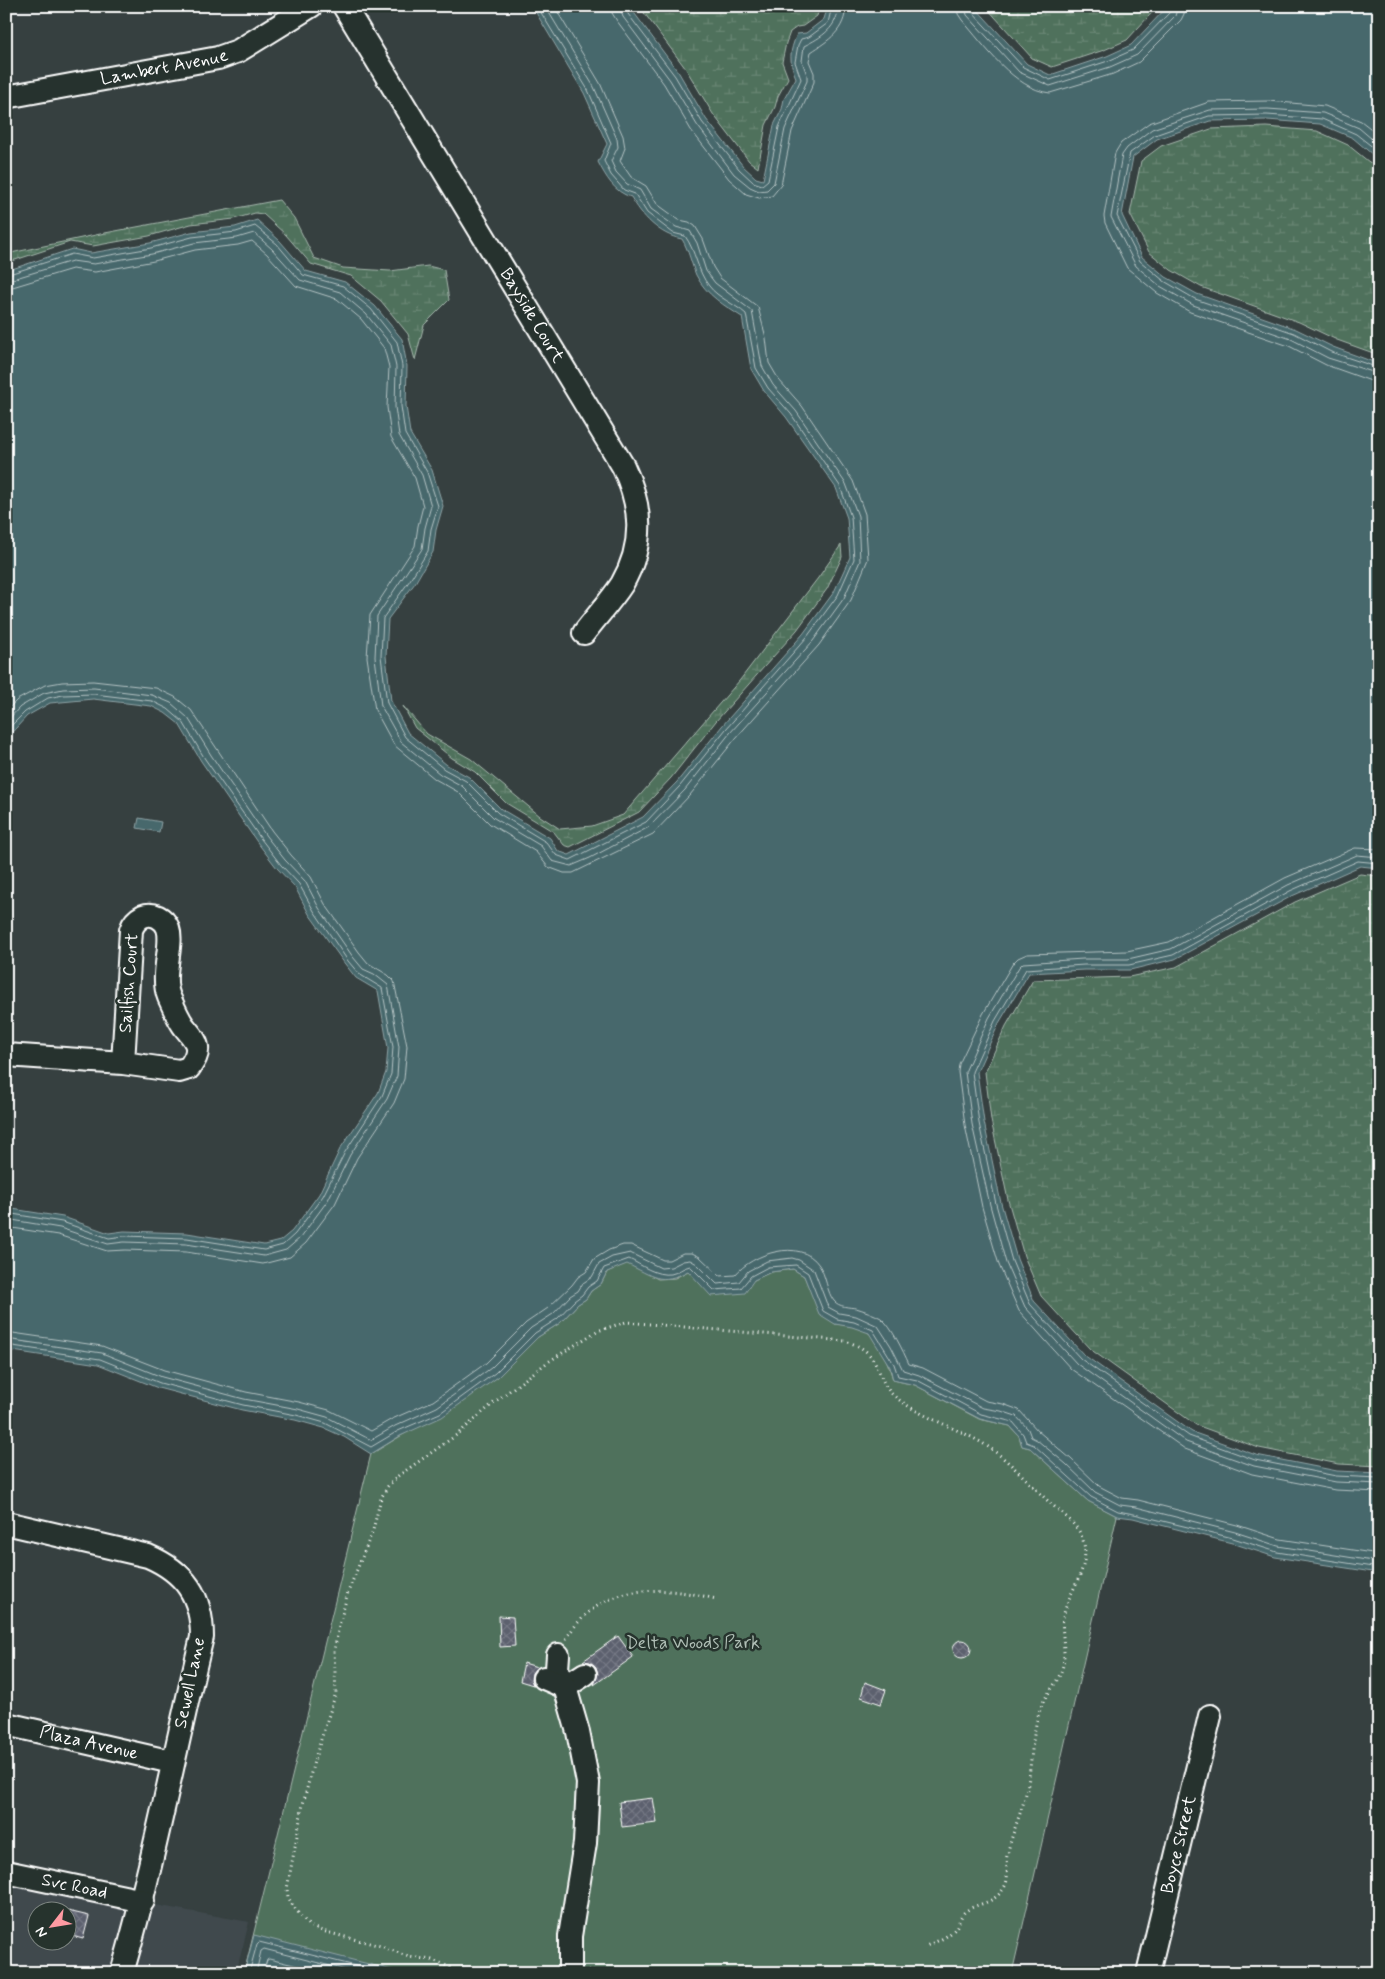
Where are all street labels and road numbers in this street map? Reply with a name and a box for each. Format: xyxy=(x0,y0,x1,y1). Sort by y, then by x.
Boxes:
street label: Lambert Avenue xyxy=(99,43,232,91)
street label: Bayside Court xyxy=(494,264,570,368)
street label: Sailfish Court xyxy=(114,932,144,1034)
street label: Sewell Lane xyxy=(169,1635,211,1731)
street label: Plaza Avenue xyxy=(37,1720,141,1766)
street label: Boyce Street xyxy=(1156,1793,1202,1896)
street label: Svc Road xyxy=(39,1868,110,1905)

